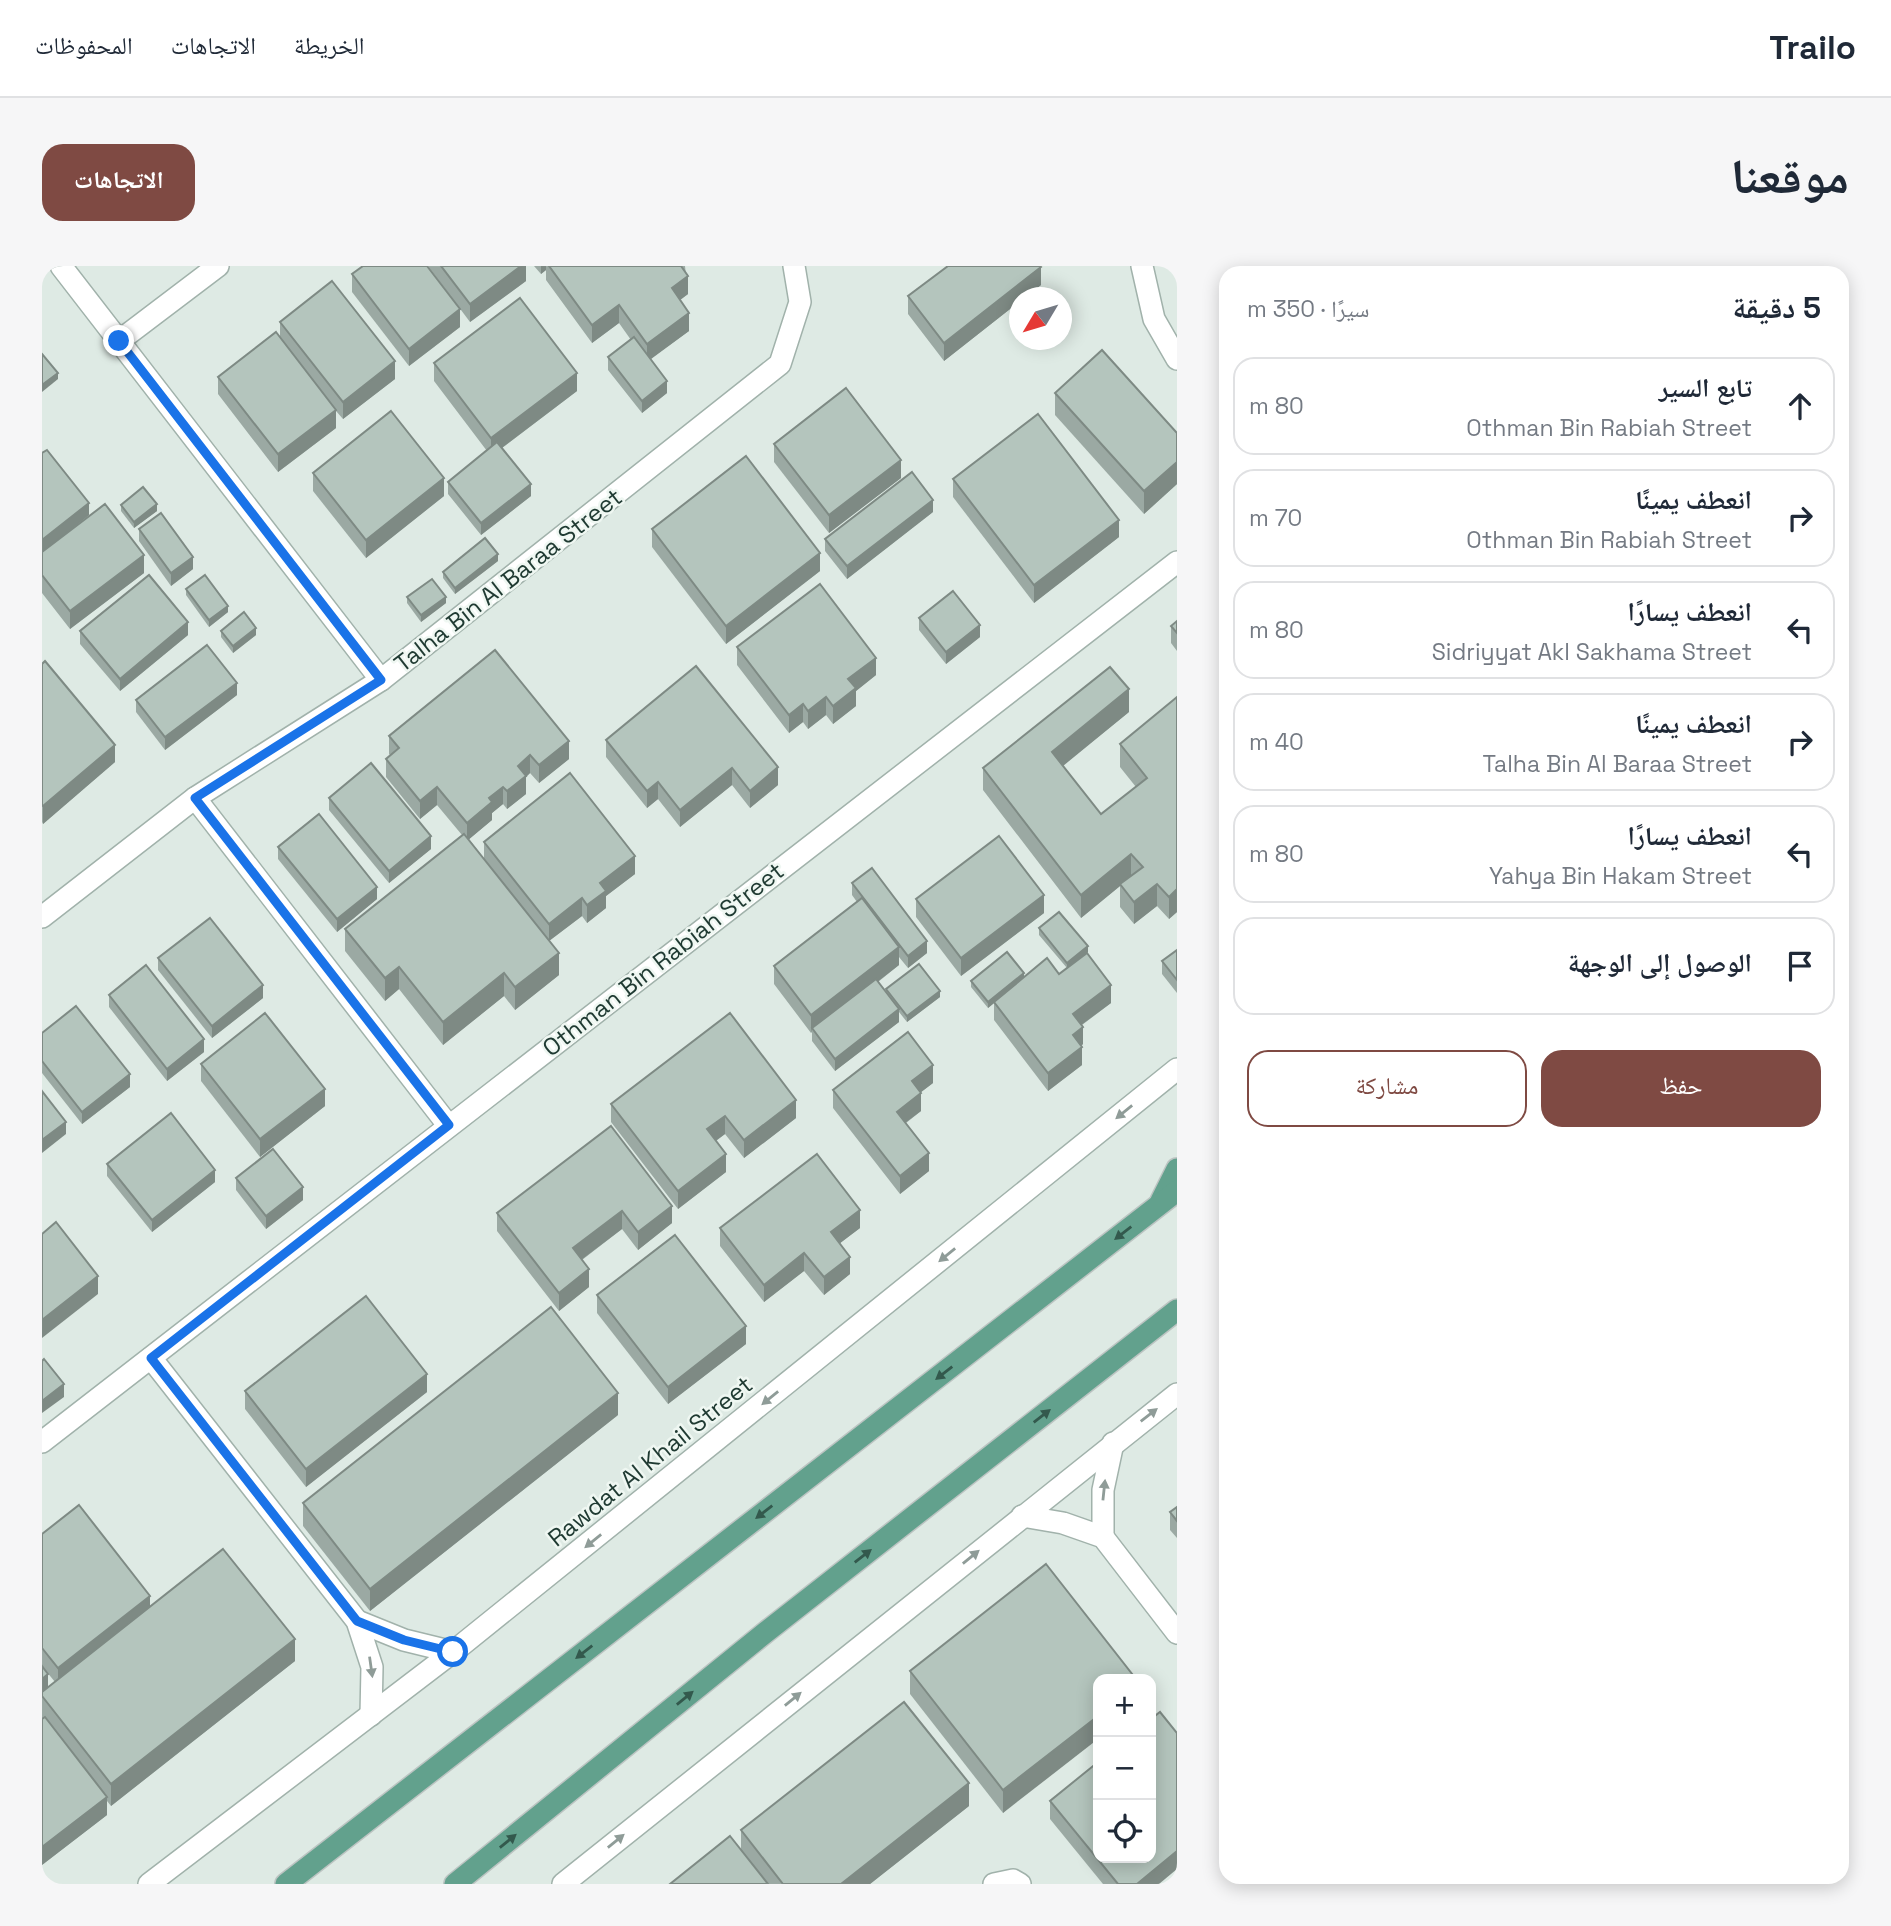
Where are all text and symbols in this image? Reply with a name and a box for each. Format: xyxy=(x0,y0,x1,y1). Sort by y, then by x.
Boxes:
text: Trailo xyxy=(1769,27,1856,69)
text: المحفوظات xyxy=(35,30,133,61)
text: الاتجاهات xyxy=(171,30,256,61)
text: الخريطة xyxy=(294,30,365,61)
button: الاتجاهات xyxy=(42,144,195,221)
text: موقعنا xyxy=(1731,145,1849,207)
north arrow xyxy=(1009,287,1072,350)
text: 5 دقيقة xyxy=(1732,288,1821,327)
text: سيرًا · 350 m xyxy=(1247,294,1369,324)
route end xyxy=(103,325,134,356)
text: تابع السير xyxy=(1659,371,1752,405)
icon: ahead xyxy=(1781,387,1819,425)
text: 80 m xyxy=(1249,391,1304,421)
text: Othman Bin Rabiah Street xyxy=(1466,413,1752,443)
street label: Talha Bin Al Baraa Street xyxy=(388,481,628,679)
text: انعطف يمينًا xyxy=(1635,483,1752,517)
icon: right xyxy=(1781,499,1819,537)
text: 70 m xyxy=(1249,503,1302,533)
text: Othman Bin Rabiah Street xyxy=(1466,525,1752,555)
text: انعطف يسارًا xyxy=(1628,595,1752,629)
icon: left xyxy=(1781,611,1819,649)
text: 80 m xyxy=(1249,615,1304,645)
text: Sidriyyat Akl Sakhama Street xyxy=(1432,637,1752,667)
text: انعطف يمينًا xyxy=(1635,707,1752,741)
icon: right xyxy=(1781,723,1819,761)
text: 40 m xyxy=(1249,727,1304,757)
text: Talha Bin Al Baraa Street xyxy=(1482,749,1752,779)
text: انعطف يسارًا xyxy=(1628,819,1752,853)
icon: left xyxy=(1781,835,1819,873)
text: 80 m xyxy=(1249,839,1304,869)
street label: Othman Bin Rabiah Street xyxy=(536,855,790,1063)
text: Yahya Bin Hakam Street xyxy=(1489,861,1752,891)
text: الوصول إلى الوجهة xyxy=(1568,946,1752,980)
icon: arrive xyxy=(1781,947,1819,985)
button: مشاركة xyxy=(1247,1050,1527,1127)
button: حفظ xyxy=(1541,1050,1821,1127)
one-way arrow xyxy=(1115,1104,1133,1119)
one-way arrow xyxy=(1115,1225,1133,1240)
one-way arrow xyxy=(938,1247,955,1262)
one-way arrow xyxy=(935,1365,953,1380)
street label: Rawdat Al Khail Street xyxy=(541,1369,759,1553)
one-way arrow xyxy=(762,1391,780,1406)
one-way arrow xyxy=(1033,1409,1051,1423)
one-way arrow xyxy=(1140,1409,1158,1423)
one-way arrow xyxy=(1098,1479,1109,1501)
one-way arrow xyxy=(755,1505,773,1519)
one-way arrow xyxy=(584,1533,602,1548)
one-way arrow xyxy=(853,1549,871,1564)
one-way arrow xyxy=(961,1549,979,1564)
route start xyxy=(437,1636,468,1667)
one-way arrow xyxy=(576,1644,594,1659)
one-way arrow xyxy=(365,1656,376,1678)
map controls xyxy=(1093,1674,1156,1863)
button: + xyxy=(1093,1674,1156,1737)
one-way arrow xyxy=(675,1690,693,1705)
one-way arrow xyxy=(785,1692,802,1707)
button: − xyxy=(1093,1737,1156,1800)
button: locate xyxy=(1093,1800,1156,1863)
one-way arrow xyxy=(500,1834,517,1849)
one-way arrow xyxy=(606,1834,624,1849)

